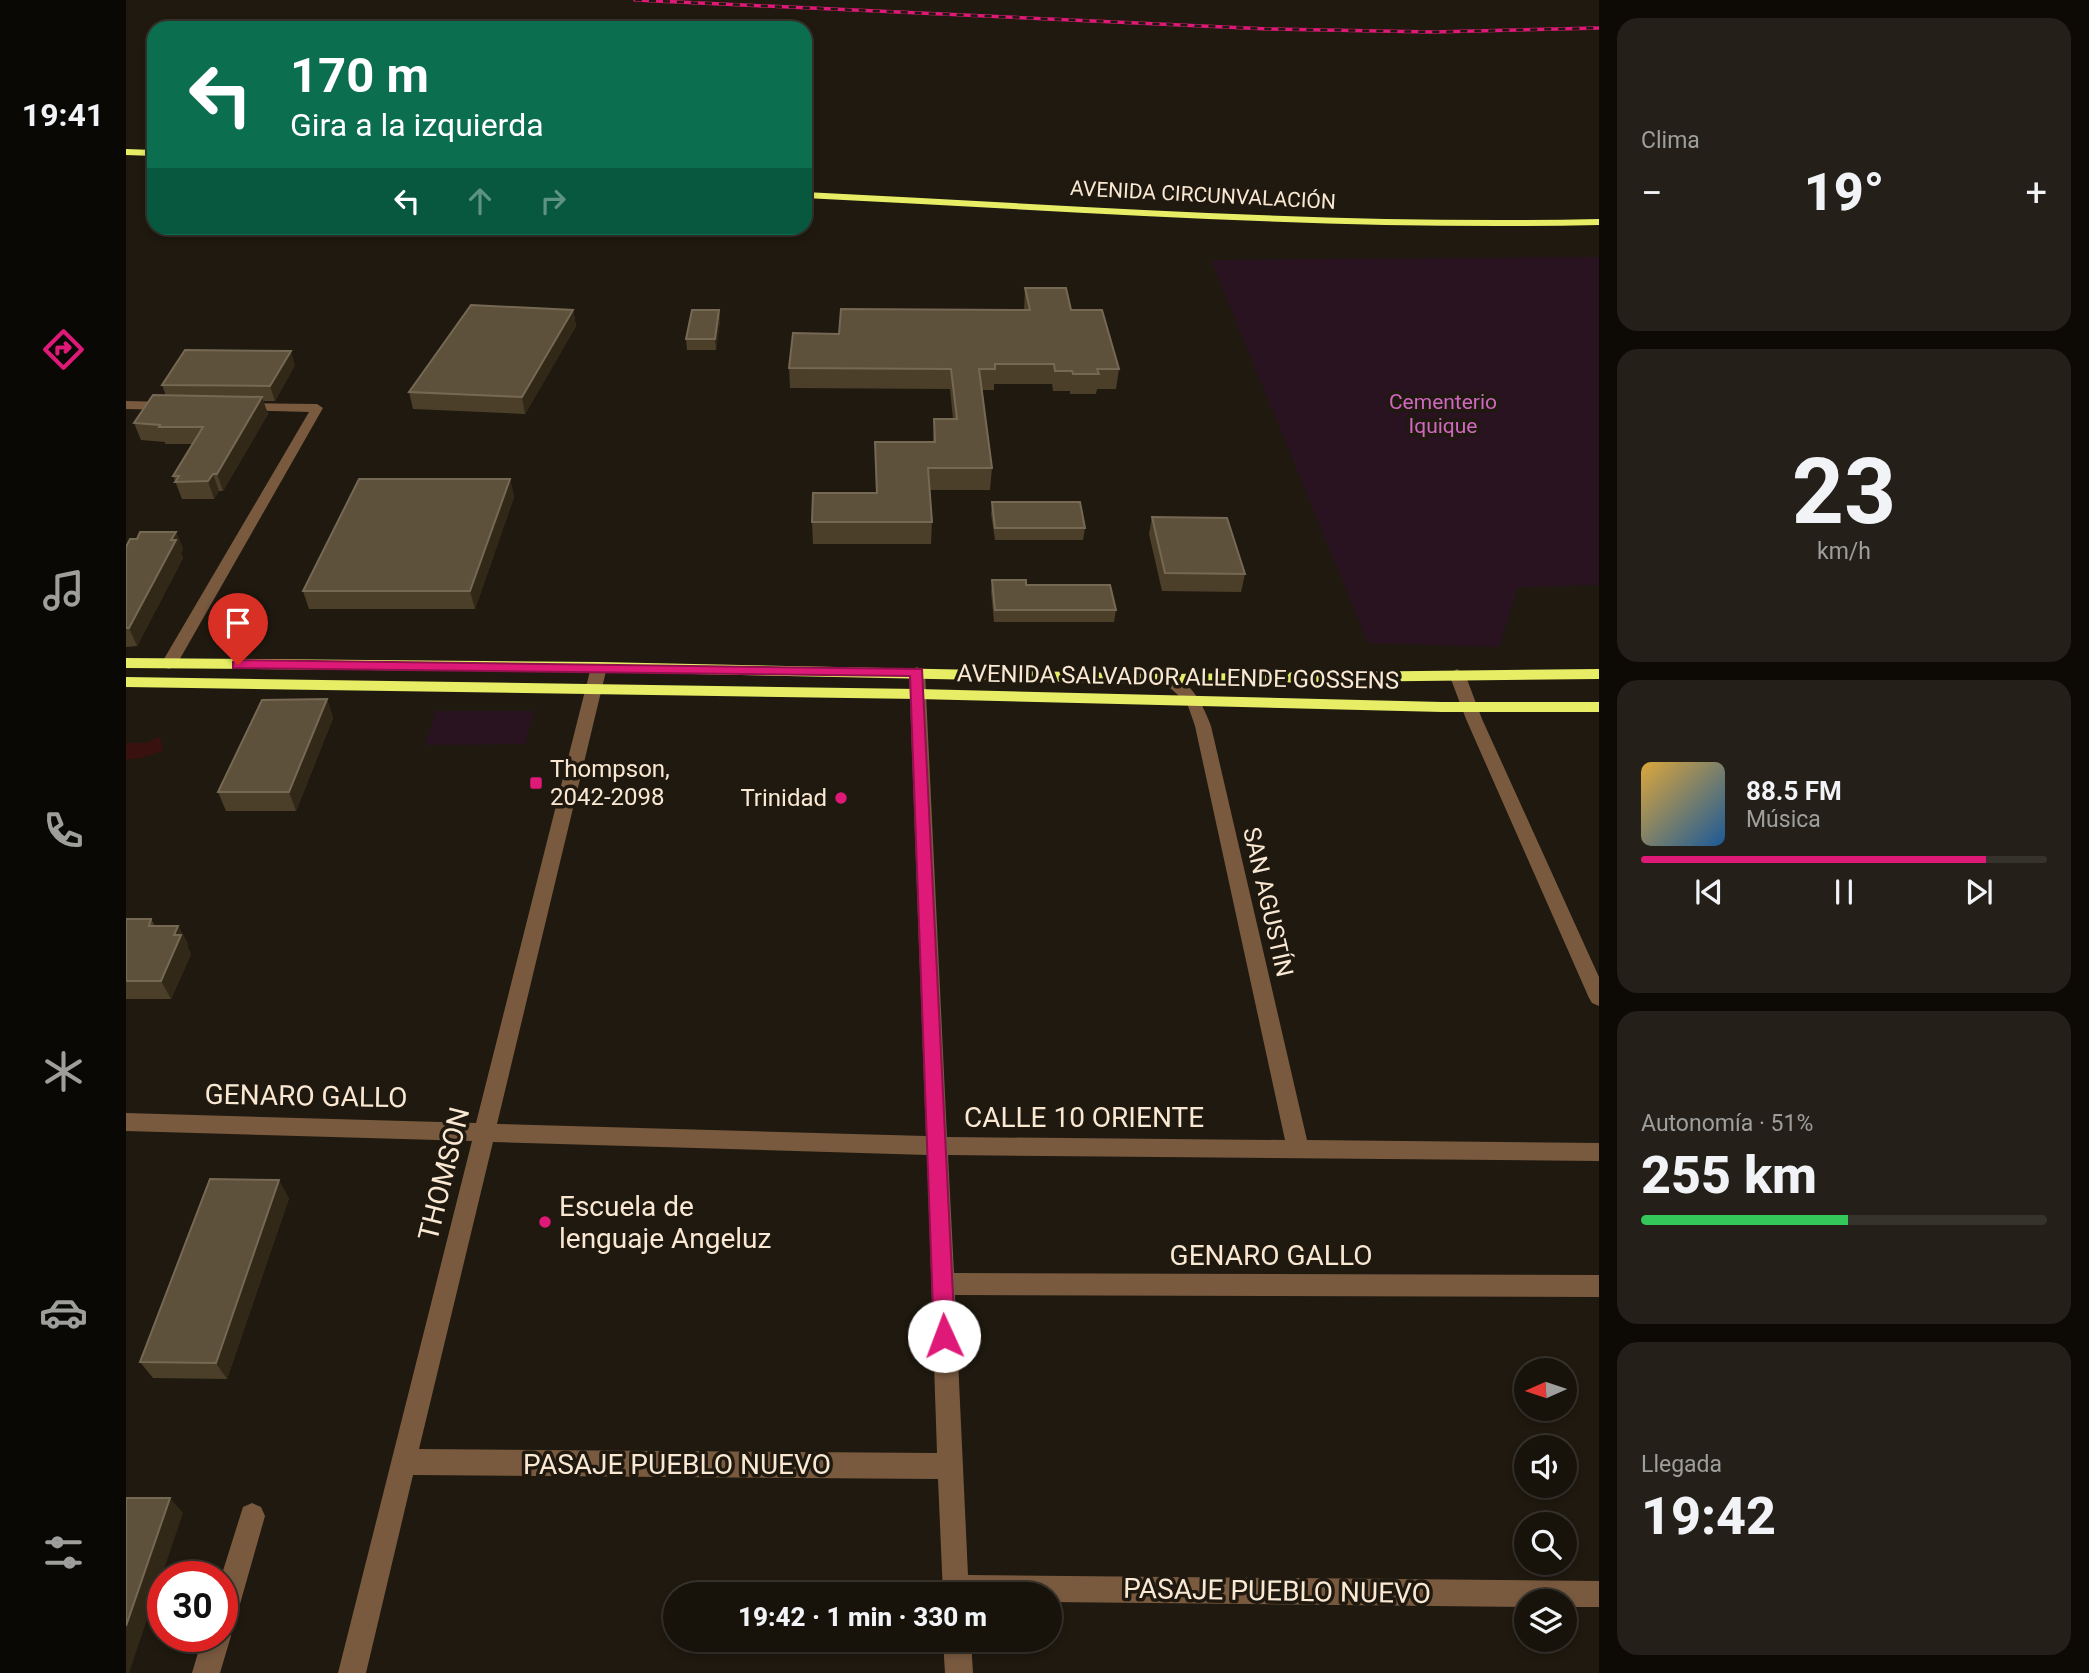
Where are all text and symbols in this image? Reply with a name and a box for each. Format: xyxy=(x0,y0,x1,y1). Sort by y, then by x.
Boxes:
text: 170 m xyxy=(290,47,429,104)
icon: left xyxy=(175,49,266,140)
text: 19:41 xyxy=(22,96,104,134)
text: Gira a la izquierda xyxy=(290,106,544,144)
text: Clima xyxy=(1641,127,1700,154)
text: 19° xyxy=(1804,162,1884,223)
text: − xyxy=(1641,171,1663,215)
text: + xyxy=(2025,171,2047,215)
street label: AVENIDA CIRCUNVALACIÓN xyxy=(1070,176,1336,214)
icon: left xyxy=(388,182,426,220)
icon: ahead xyxy=(461,182,499,220)
icon: right xyxy=(534,182,572,220)
icon: directions xyxy=(39,325,88,374)
park label: Cementerio Iquique xyxy=(1389,390,1497,438)
text: 23 xyxy=(1792,439,1896,545)
text: km/h xyxy=(1817,538,1871,565)
icon: music xyxy=(39,566,88,615)
pin xyxy=(208,593,268,665)
icon: arrive xyxy=(219,604,257,642)
street label: AVENIDA SALVADOR ALLENDE GOSSENS xyxy=(957,659,1399,695)
place label: Thompson, 2042-2098 xyxy=(550,755,670,811)
marker: Thompson, 2042-2098 xyxy=(528,775,544,791)
text: 88.5 FM xyxy=(1746,776,1842,806)
place label: Trinidad xyxy=(740,784,827,812)
marker: Trinidad xyxy=(833,790,849,806)
icon: phone xyxy=(39,806,88,855)
text: Música xyxy=(1746,806,1821,833)
street label: SAN AGUSTÍN xyxy=(1237,824,1299,980)
icon: previous xyxy=(1690,873,1728,911)
icon: pause xyxy=(1825,873,1863,911)
icon: next xyxy=(1960,873,1998,911)
icon: climate xyxy=(39,1047,88,1096)
street label: GENARO GALLO xyxy=(204,1078,408,1114)
street label: CALLE 10 ORIENTE xyxy=(964,1101,1204,1134)
street label: THOMSON xyxy=(412,1104,476,1244)
text: Autonomía · 51% xyxy=(1641,1110,1813,1137)
text: 255 km xyxy=(1641,1145,1817,1206)
place label: Escuela de lenguaje Angeluz xyxy=(559,1190,771,1255)
marker: Escuela de lenguaje Angeluz xyxy=(537,1214,553,1230)
street label: GENARO GALLO xyxy=(1170,1239,1372,1272)
icon: car xyxy=(39,1288,88,1337)
position arrow xyxy=(907,1299,981,1373)
north arrow xyxy=(1514,1358,1577,1421)
map controls xyxy=(1514,1358,1577,1652)
button: sound xyxy=(1514,1435,1577,1498)
street label: PASAJE PUEBLO NUEVO xyxy=(523,1448,831,1481)
text: Llegada xyxy=(1641,1451,1722,1478)
text: 19:42 xyxy=(1641,1486,1776,1547)
button: search xyxy=(1514,1512,1577,1575)
icon: filters xyxy=(39,1528,88,1577)
speed limit sign: 30 xyxy=(147,1561,238,1652)
street label: PASAJE PUEBLO NUEVO xyxy=(1123,1572,1431,1610)
button: layers xyxy=(1514,1589,1577,1652)
text: 19:42 · 1 min · 330 m xyxy=(738,1602,987,1632)

